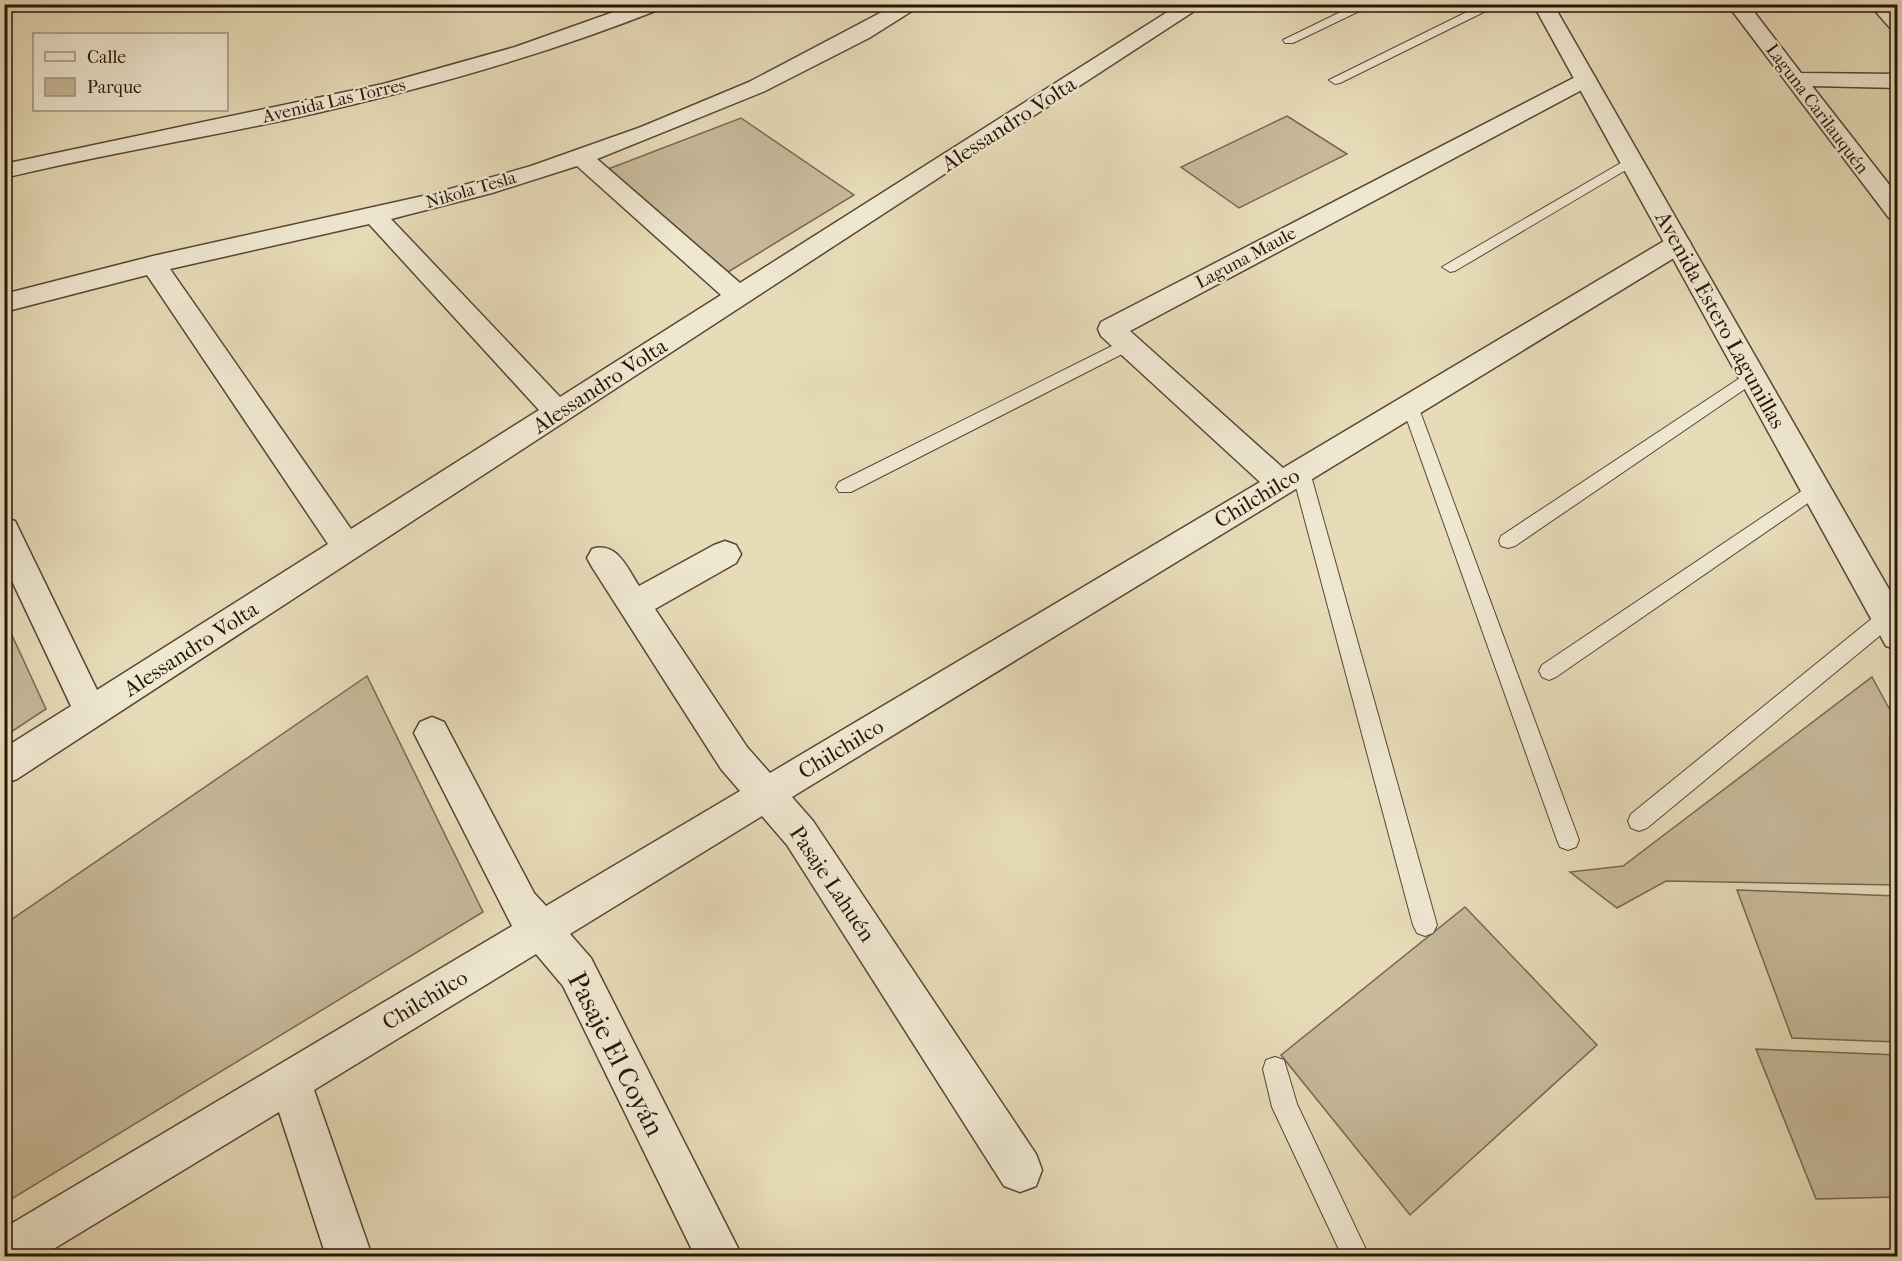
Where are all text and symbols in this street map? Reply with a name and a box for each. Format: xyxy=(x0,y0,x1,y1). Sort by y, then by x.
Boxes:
legend xyxy=(33,33,228,111)
street label: Laguna Carilauquén xyxy=(1761,40,1873,179)
text: Calle xyxy=(87,47,126,68)
street label: Alessandro Volta xyxy=(936,70,1082,178)
street label: Avenida Las Torres xyxy=(259,74,408,128)
text: Parque xyxy=(87,77,142,98)
street label: Nikola Tesla xyxy=(423,167,519,213)
street label: Avenida Estero Lagunillas xyxy=(1649,206,1791,433)
street label: Laguna Maule xyxy=(1192,223,1300,293)
street label: Alessandro Volta xyxy=(527,332,673,440)
street label: Chilchilco xyxy=(1210,462,1304,534)
street label: Alessandro Volta xyxy=(118,595,264,703)
street label: Chilchilco xyxy=(794,713,888,785)
street label: Pasaje Lahuén xyxy=(784,821,880,947)
street label: Chilchilco xyxy=(378,964,472,1036)
street label: Pasaje El Coyán xyxy=(561,967,671,1142)

